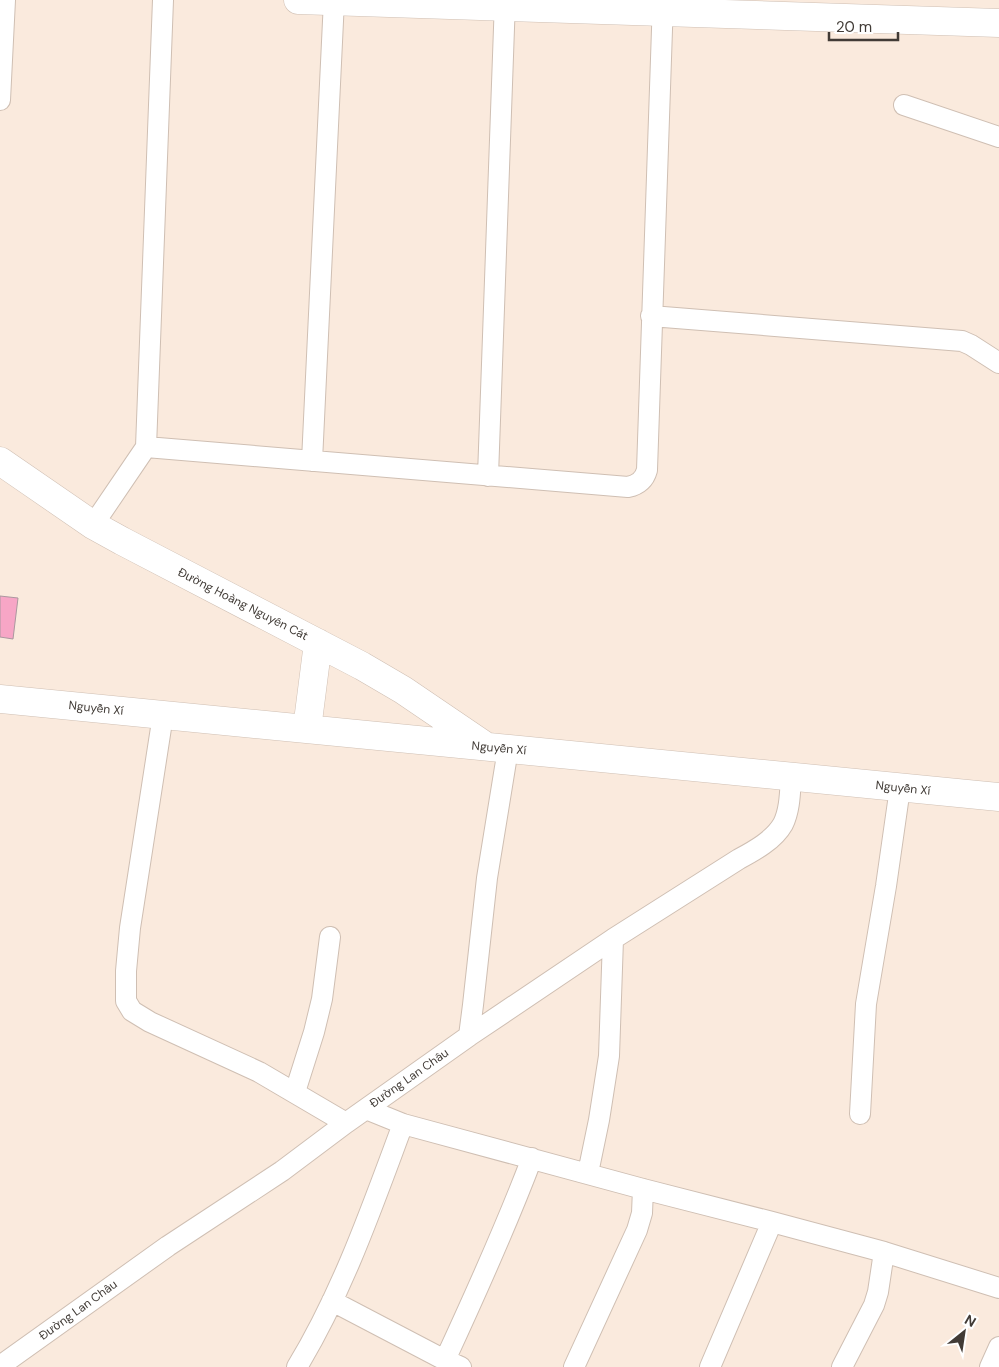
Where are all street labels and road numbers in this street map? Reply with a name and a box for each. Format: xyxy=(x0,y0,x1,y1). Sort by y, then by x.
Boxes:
street label: Đường Hoàng Nguyên Cát xyxy=(175,564,311,644)
street label: Nguyễn Xí xyxy=(68,697,124,719)
street label: Nguyễn Xí xyxy=(471,738,527,758)
street label: Nguyễn Xí xyxy=(875,777,931,799)
street label: Đường Lan Châu xyxy=(366,1045,452,1111)
street label: Đường Lan Châu xyxy=(36,1276,120,1344)

